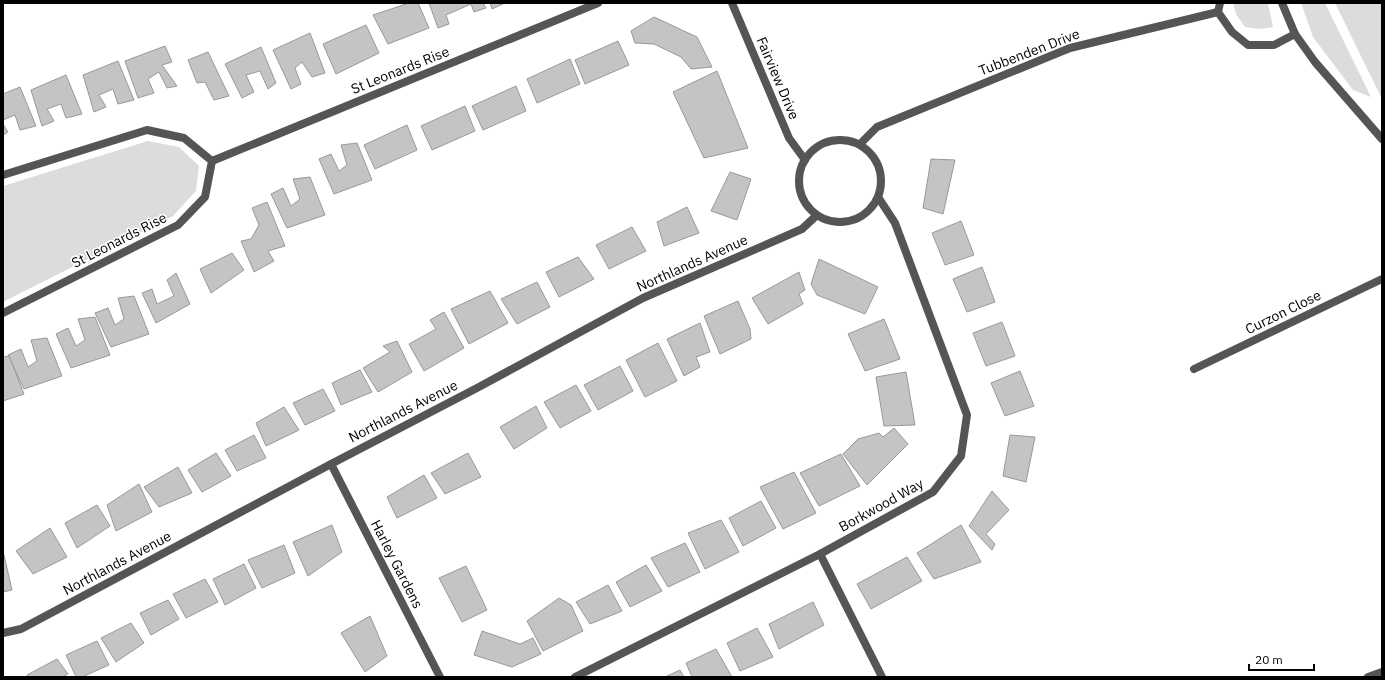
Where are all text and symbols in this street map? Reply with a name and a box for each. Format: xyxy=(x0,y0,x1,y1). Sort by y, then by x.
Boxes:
street label: Tubbenden Drive xyxy=(976,24,1082,80)
street label: Fairview Drive xyxy=(753,34,804,122)
street label: St Leonards Rise xyxy=(348,42,452,98)
street label: St Leonards Rise xyxy=(68,208,170,272)
street label: Northlands Avenue xyxy=(634,230,751,296)
street label: Curzon Close xyxy=(1242,286,1324,338)
street label: Northlands Avenue xyxy=(345,376,461,446)
street label: Borkwood Way xyxy=(836,474,926,536)
street label: Harley Gardens xyxy=(367,517,427,611)
street label: Northlands Avenue xyxy=(60,527,174,599)
scale bar xyxy=(1249,646,1314,672)
text: 20 m xyxy=(1255,652,1283,667)

